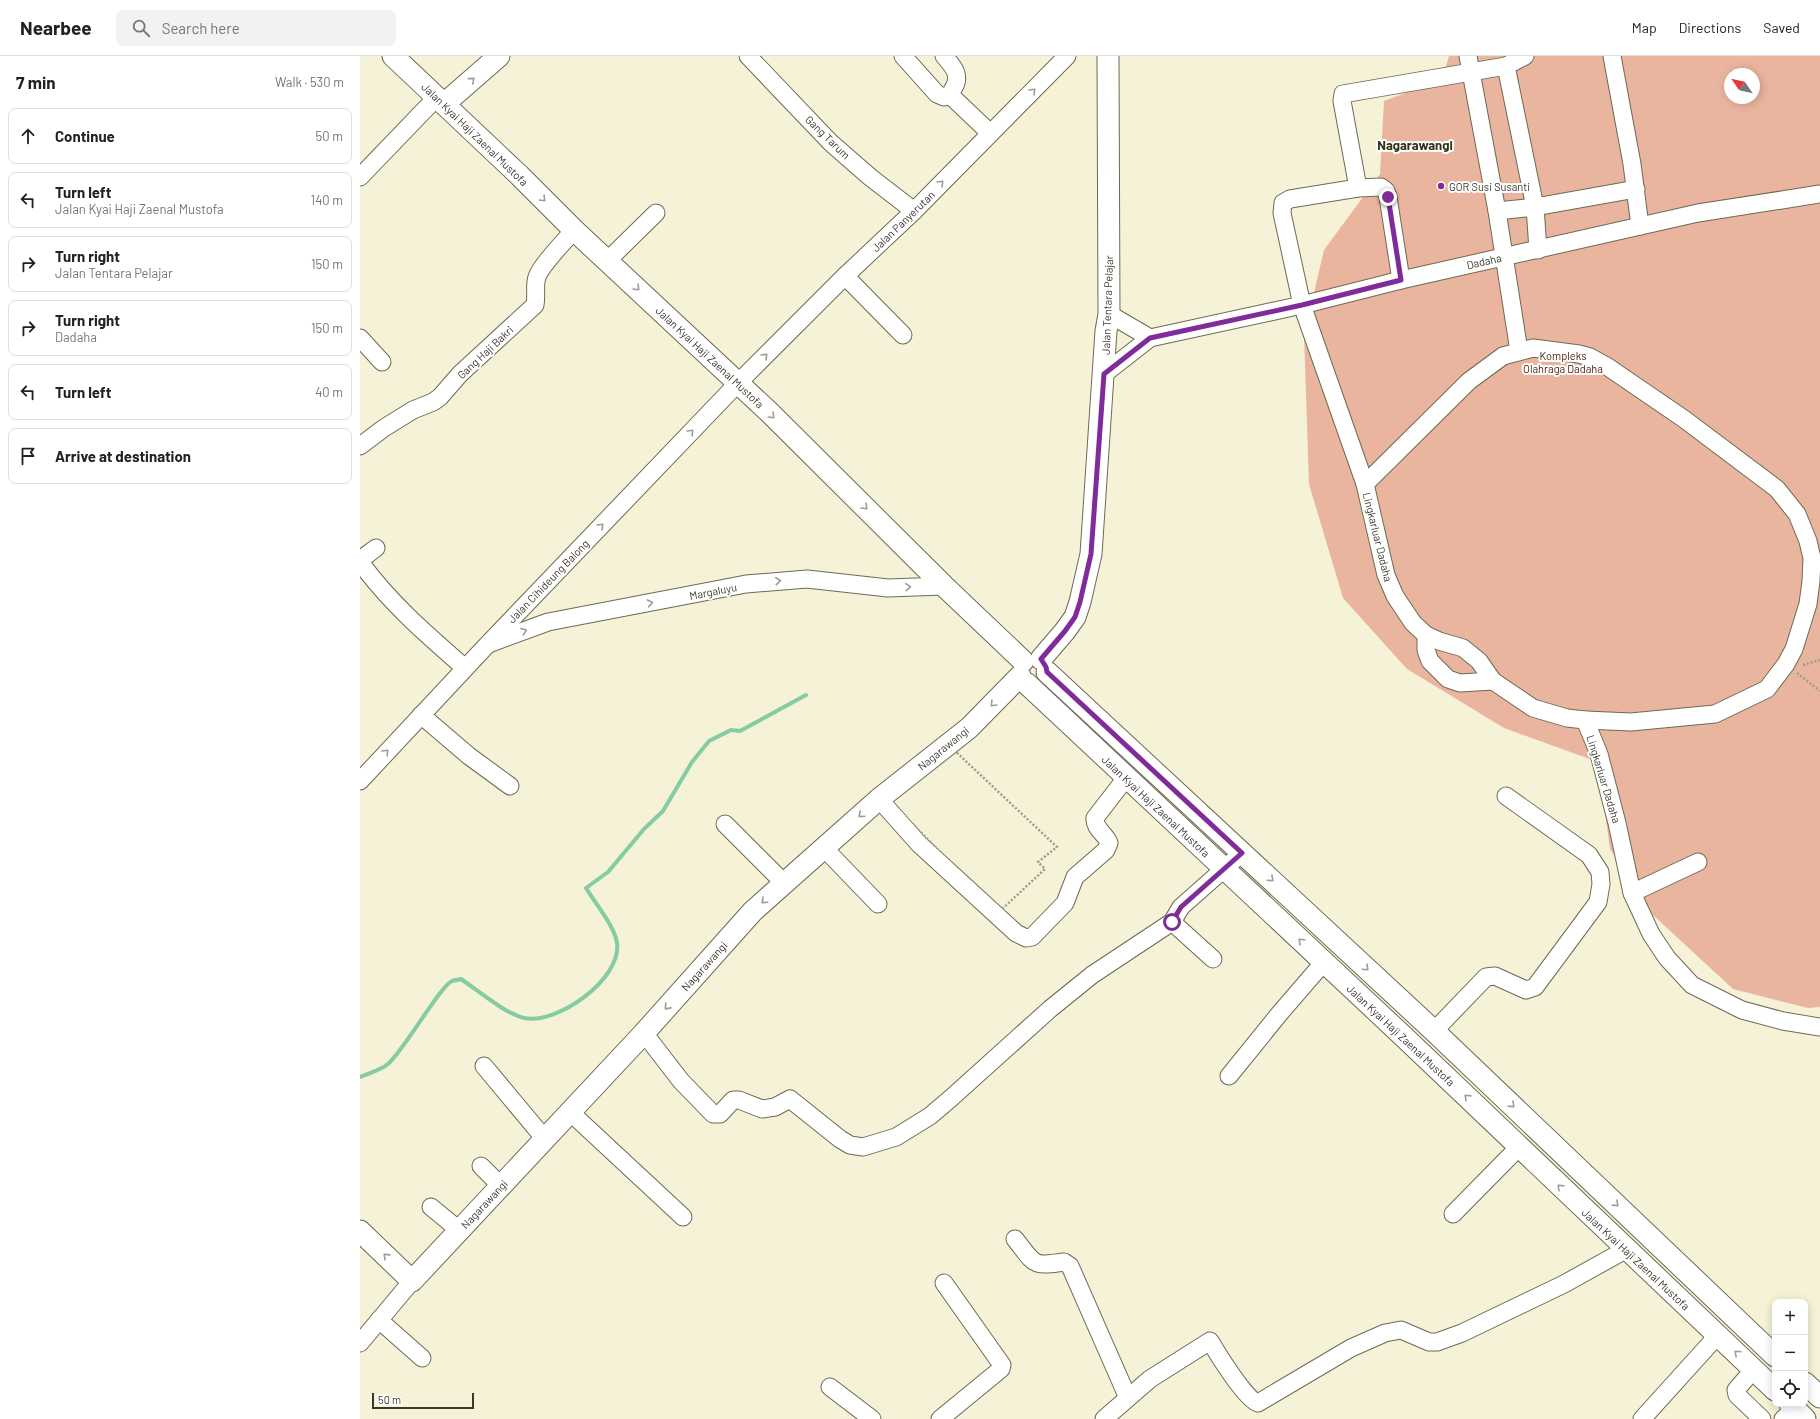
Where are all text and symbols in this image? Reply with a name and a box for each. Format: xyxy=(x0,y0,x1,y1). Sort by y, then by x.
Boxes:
search box xyxy=(116,10,396,46)
text: Nearbee xyxy=(20,16,92,39)
icon: search xyxy=(130,17,152,39)
text: Search here xyxy=(162,19,240,37)
text: Map xyxy=(1632,19,1657,36)
text: Directions xyxy=(1679,19,1741,36)
text: Saved xyxy=(1763,19,1800,36)
north arrow xyxy=(1724,68,1760,104)
text: 7 min xyxy=(16,72,56,92)
text: Walk · 530 m xyxy=(275,74,344,90)
one-way arrow xyxy=(467,77,474,84)
street label: Jalan Kyai Haji Zaenal Mustofa xyxy=(419,80,531,188)
one-way arrow xyxy=(1028,88,1035,96)
street label: Gang Tarum xyxy=(803,113,853,161)
icon: ahead xyxy=(17,125,39,147)
text: Continue xyxy=(55,127,115,145)
text: 50 m xyxy=(316,128,343,144)
district label: Nagarawangi xyxy=(1377,137,1453,153)
one-way arrow xyxy=(936,180,944,188)
place label: GOR Susi Susanti xyxy=(1449,180,1530,193)
marker: GOR Susi Susanti xyxy=(1436,181,1446,191)
text: Turn left xyxy=(55,183,111,201)
street label: Jalan Panyerutan xyxy=(869,188,937,254)
route end xyxy=(1379,188,1397,206)
icon: left xyxy=(17,189,39,211)
text: 140 m xyxy=(311,192,343,208)
one-way arrow xyxy=(538,194,546,202)
text: Jalan Kyai Haji Zaenal Mustofa xyxy=(55,201,224,217)
text: Turn right xyxy=(55,247,120,265)
street label: Dadaha xyxy=(1465,251,1503,271)
icon: right xyxy=(17,253,39,275)
street label: Jalan Tentara Pelajar xyxy=(1099,255,1115,355)
text: 150 m xyxy=(311,256,343,272)
text: Jalan Tentara Pelajar xyxy=(55,265,173,281)
one-way arrow xyxy=(632,283,640,291)
street label: Jalan Kyai Haji Zaenal Mustofa xyxy=(653,304,767,410)
text: Turn right xyxy=(55,311,120,329)
icon: right xyxy=(17,317,39,339)
text: 150 m xyxy=(311,320,343,336)
street label: Gang Haji Bakri xyxy=(454,323,516,381)
text: Dadaha xyxy=(55,329,97,345)
park label: Kompleks Olahraga Dadaha xyxy=(1523,349,1603,375)
one-way arrow xyxy=(760,353,768,361)
icon: left xyxy=(17,381,39,403)
text: Turn left xyxy=(55,383,111,401)
text: 40 m xyxy=(315,384,343,400)
one-way arrow xyxy=(767,411,775,419)
one-way arrow xyxy=(686,429,694,437)
icon: arrive xyxy=(17,445,39,467)
text: Arrive at destination xyxy=(55,447,191,465)
street label: Lingkarluar Dadaha xyxy=(1361,491,1395,583)
one-way arrow xyxy=(860,502,868,510)
one-way arrow xyxy=(596,523,604,531)
street label: Jalan Cihideung Balong xyxy=(505,536,591,625)
one-way arrow xyxy=(775,577,781,586)
street label: Margaluyu xyxy=(688,580,738,602)
one-way arrow xyxy=(905,583,911,591)
one-way arrow xyxy=(647,599,653,607)
one-way arrow xyxy=(520,627,527,635)
one-way arrow xyxy=(990,699,997,707)
street label: Nagarawangi xyxy=(915,723,971,773)
street label: Lingkarluar Dadaha xyxy=(1584,733,1624,825)
one-way arrow xyxy=(382,749,389,757)
street label: Jalan Kyai Haji Zaenal Mustofa xyxy=(1099,753,1213,859)
one-way arrow xyxy=(859,810,866,817)
one-way arrow xyxy=(1266,875,1274,882)
one-way arrow xyxy=(761,896,769,904)
route start xyxy=(1163,913,1181,931)
street label: Nagarawangi xyxy=(678,938,730,993)
one-way arrow xyxy=(1298,938,1306,945)
one-way arrow xyxy=(1361,963,1369,971)
street label: Jalan Kyai Haji Zaenal Mustofa xyxy=(1344,982,1458,1088)
one-way arrow xyxy=(665,1002,672,1010)
one-way arrow xyxy=(1464,1094,1472,1102)
one-way arrow xyxy=(1507,1100,1515,1108)
street label: Nagarawangi xyxy=(458,1177,510,1231)
one-way arrow xyxy=(1558,1185,1565,1192)
one-way arrow xyxy=(1611,1199,1619,1207)
street label: Jalan Kyai Haji Zaenal Mustofa xyxy=(1579,1206,1693,1312)
one-way arrow xyxy=(383,1253,391,1261)
map controls xyxy=(1772,1299,1808,1407)
button: + xyxy=(1772,1299,1808,1335)
button: − xyxy=(1772,1335,1808,1371)
one-way arrow xyxy=(1734,1351,1741,1358)
button: locate xyxy=(1772,1371,1808,1407)
scale bar xyxy=(372,1391,474,1410)
text: 50 m xyxy=(378,1393,401,1406)

